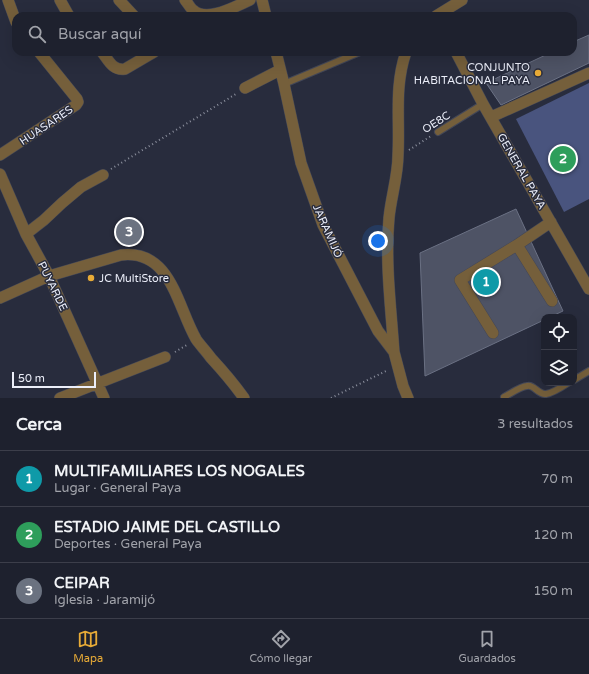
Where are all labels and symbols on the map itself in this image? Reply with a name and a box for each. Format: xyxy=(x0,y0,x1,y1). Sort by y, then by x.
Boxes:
place label: CONJUNTO HABITACIONAL PAYA xyxy=(414,61,530,87)
marker: CONJUNTO HABITACIONAL PAYA xyxy=(533,68,543,78)
street label: HUASARES xyxy=(17,103,75,148)
street label: OE8C xyxy=(420,109,453,136)
street label: GENERAL PAYA xyxy=(495,131,549,212)
pin: 2 xyxy=(550,144,576,174)
street label: JARAMIJÓ xyxy=(310,202,346,260)
pin: 3 xyxy=(116,217,142,247)
your location xyxy=(368,231,388,251)
street label: PUYARDE xyxy=(35,259,70,313)
pin: 1 xyxy=(473,267,499,297)
place label: JC MultiStore xyxy=(99,272,169,285)
marker: JC MultiStore xyxy=(86,273,96,283)
scale bar xyxy=(12,370,96,389)

